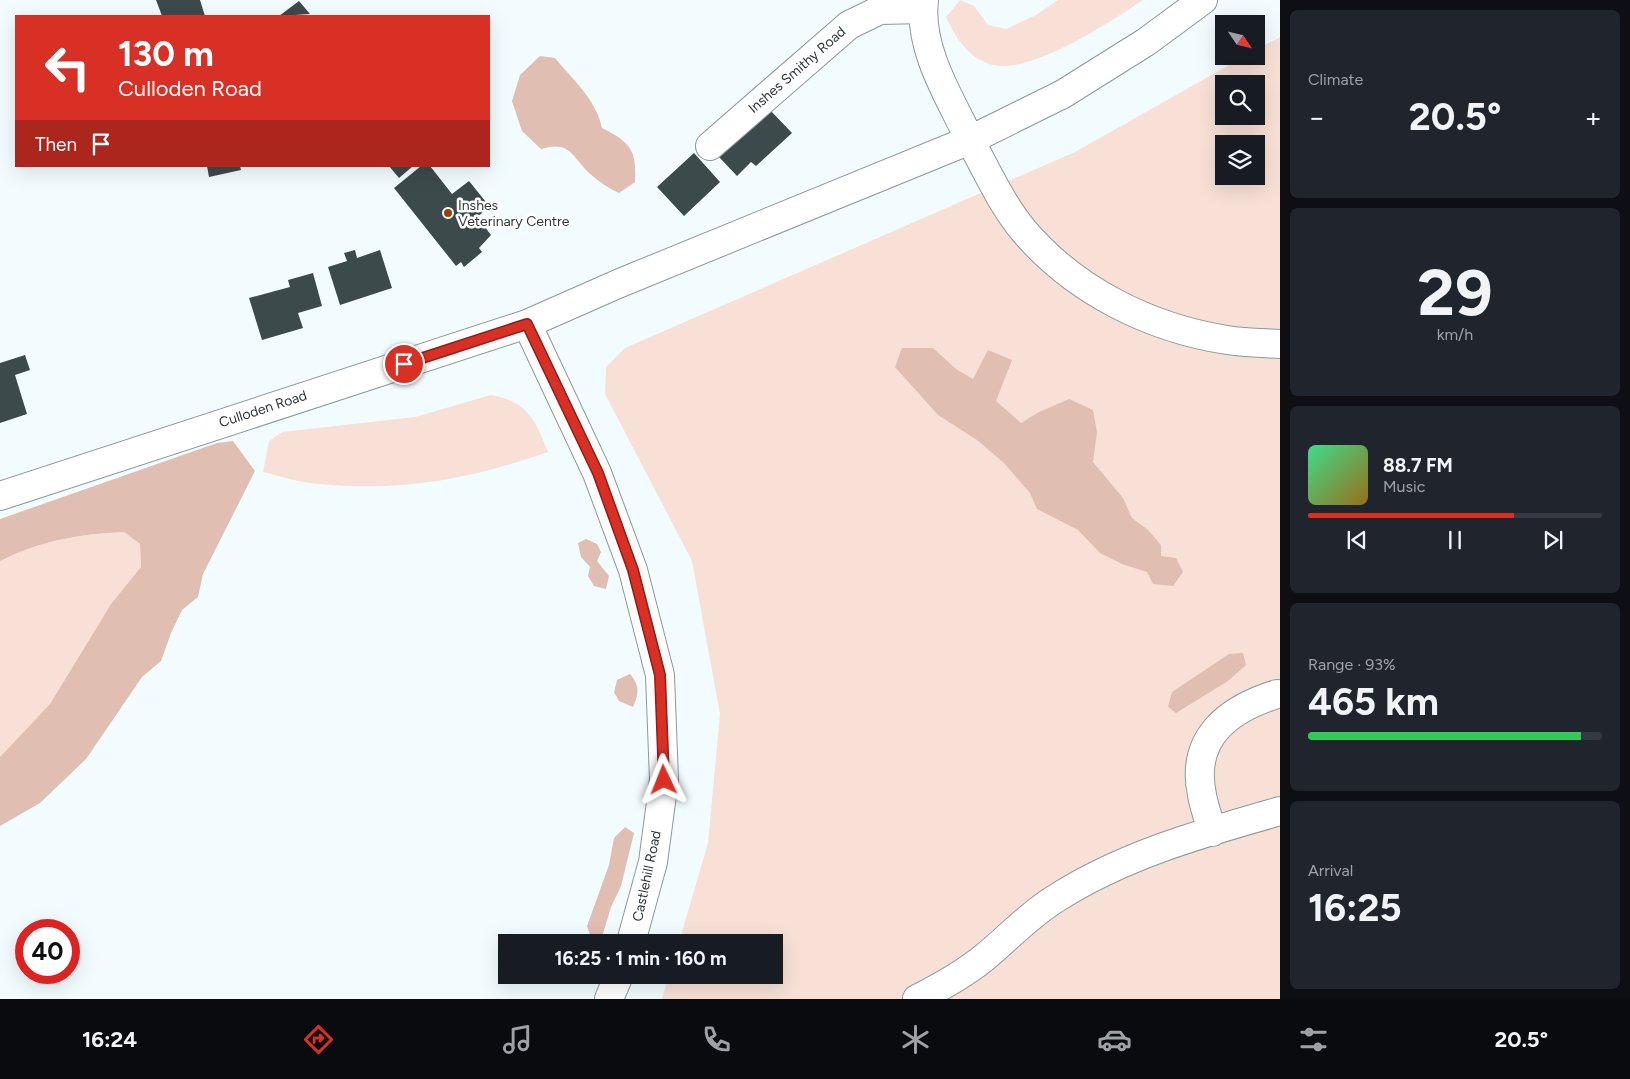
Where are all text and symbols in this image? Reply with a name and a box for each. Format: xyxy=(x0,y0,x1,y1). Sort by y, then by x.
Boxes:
north arrow xyxy=(1215,15,1265,65)
map controls xyxy=(1215,15,1265,185)
street label: Inshes Smithy Road xyxy=(745,23,849,117)
text: 130 m xyxy=(118,33,214,75)
icon: left xyxy=(35,35,100,100)
text: Climate xyxy=(1308,70,1363,89)
text: Culloden Road xyxy=(118,75,262,102)
button: search xyxy=(1215,75,1265,125)
text: 20.5° xyxy=(1409,94,1501,140)
text: − xyxy=(1308,100,1325,134)
text: + xyxy=(1585,100,1602,134)
icon: arrive xyxy=(87,130,115,158)
text: Then xyxy=(35,133,77,156)
button: layers xyxy=(1215,135,1265,185)
place label: Inshes Veterinary Centre xyxy=(458,197,570,230)
marker: Inshes Veterinary Centre xyxy=(442,207,454,219)
text: 29 xyxy=(1417,253,1493,331)
text: km/h xyxy=(1437,325,1473,344)
pin xyxy=(383,343,425,385)
icon: arrive xyxy=(390,350,418,378)
street label: Culloden Road xyxy=(217,387,309,431)
text: 88.7 FM xyxy=(1383,454,1453,477)
text: Music xyxy=(1383,477,1425,496)
icon: previous xyxy=(1343,526,1371,554)
icon: pause xyxy=(1441,526,1469,554)
icon: next xyxy=(1539,526,1567,554)
text: Range · 93% xyxy=(1308,655,1396,674)
text: 465 km xyxy=(1308,679,1439,725)
position arrow xyxy=(637,753,689,805)
street label: Castlehill Road xyxy=(629,829,665,923)
text: Arrival xyxy=(1308,861,1353,880)
text: 16:25 xyxy=(1308,885,1402,931)
speed limit sign: 40 xyxy=(15,919,80,984)
text: 16:25 · 1 min · 160 m xyxy=(554,947,727,970)
icon: directions xyxy=(301,1022,336,1057)
icon: music xyxy=(500,1022,535,1057)
icon: phone xyxy=(699,1022,734,1057)
icon: climate xyxy=(898,1022,933,1057)
icon: car xyxy=(1097,1022,1132,1057)
icon: filters xyxy=(1296,1022,1331,1057)
text: 16:24 xyxy=(82,1026,137,1053)
text: 20.5° xyxy=(1494,1026,1548,1053)

